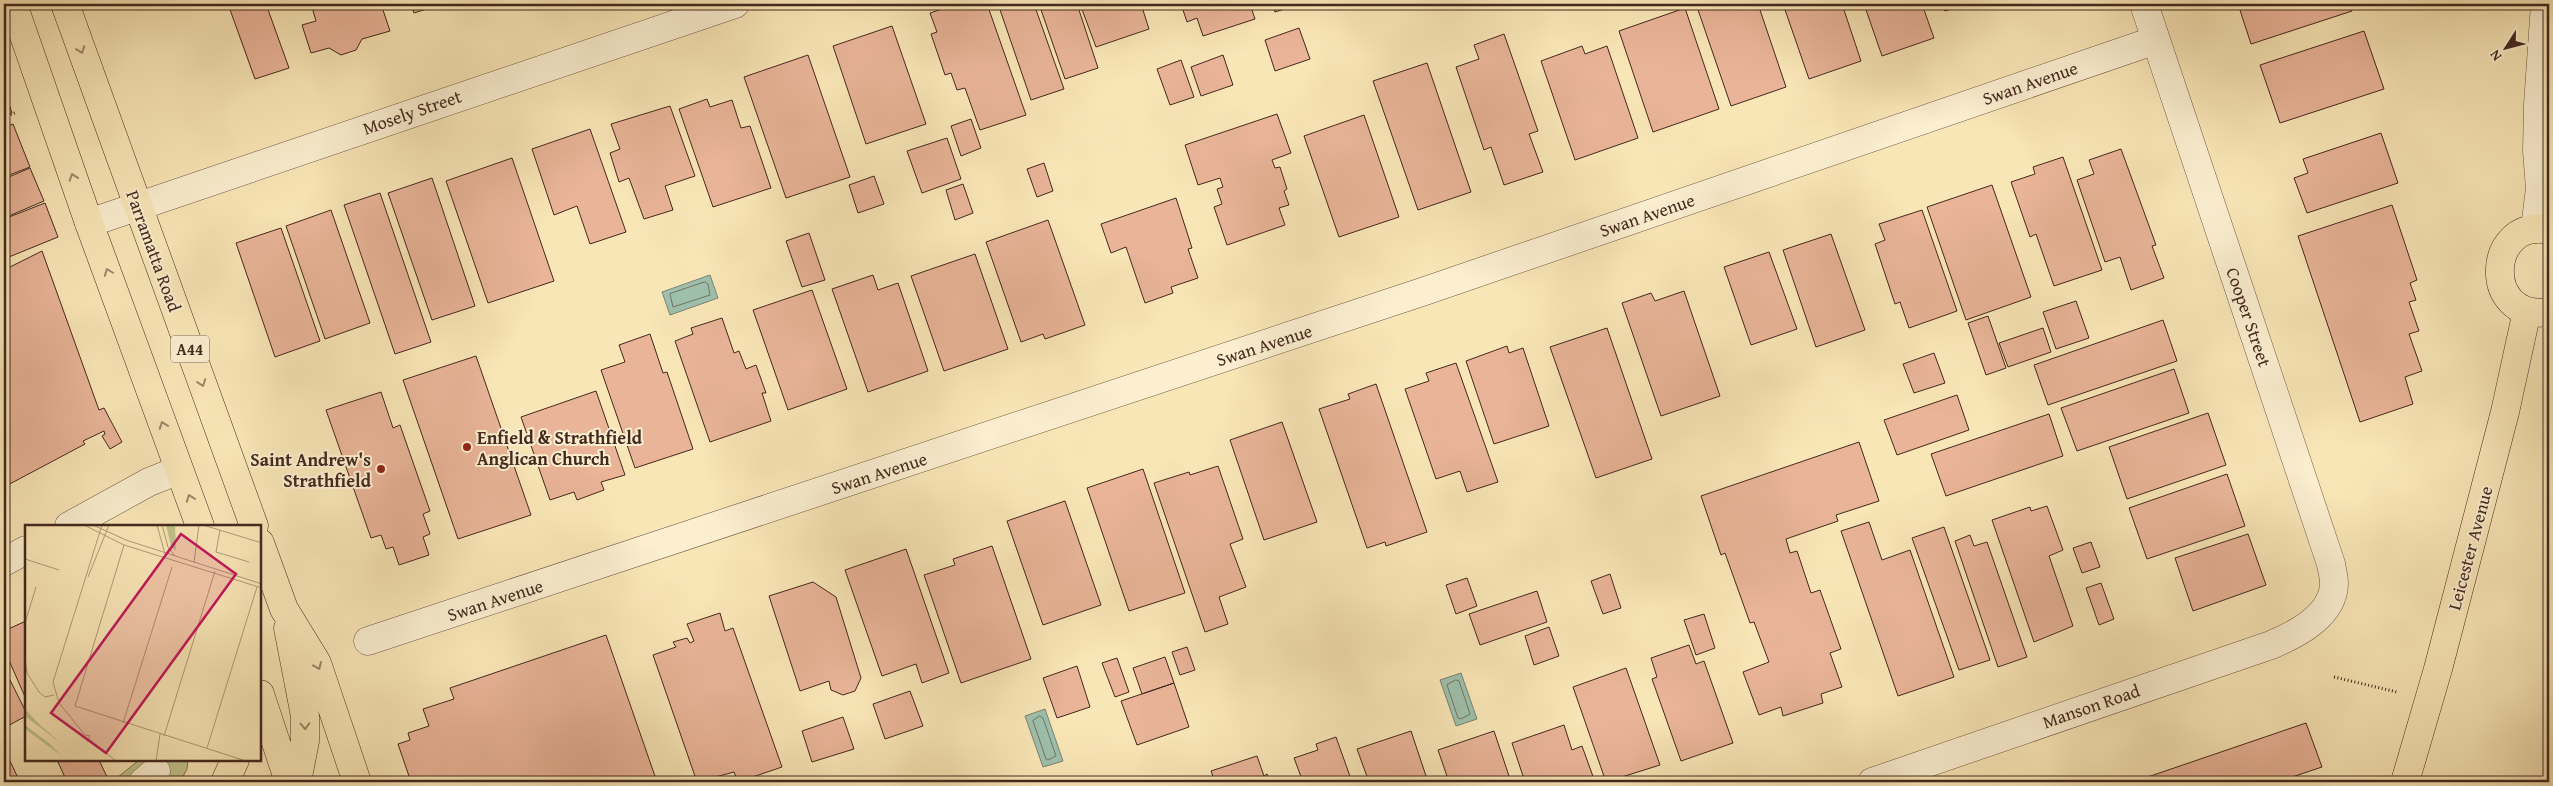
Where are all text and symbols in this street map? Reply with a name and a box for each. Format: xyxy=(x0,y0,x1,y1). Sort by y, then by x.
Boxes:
north arrow xyxy=(2480,22,2530,72)
one-way arrow xyxy=(75,45,85,53)
text: N xyxy=(2484,45,2506,65)
street label: Swan Avenue xyxy=(1979,54,2081,112)
street label: Mosely Street xyxy=(359,82,466,142)
one-way arrow xyxy=(69,173,79,181)
street label: Swan Avenue xyxy=(1596,186,1698,244)
street label: Parramatta Road xyxy=(120,187,189,316)
street label: Cooper Street xyxy=(2219,264,2279,371)
one-way arrow xyxy=(104,268,114,277)
street label: Swan Avenue xyxy=(1213,317,1315,373)
road number: A44 xyxy=(171,336,209,362)
one-way arrow xyxy=(196,378,206,387)
one-way arrow xyxy=(159,421,169,429)
place label: Enfield & Strathfield Anglican Church xyxy=(477,424,643,472)
marker: Enfield & Strathfield Anglican Church xyxy=(461,441,473,453)
street label: Swan Avenue xyxy=(828,445,930,501)
place label: Saint Andrew's Strathfield xyxy=(250,446,372,494)
marker: Saint Andrew's Strathfield xyxy=(375,463,387,475)
street label: Leicester Avenue xyxy=(2440,483,2500,613)
one-way arrow xyxy=(186,494,196,503)
inset map xyxy=(25,525,261,761)
street label: Swan Avenue xyxy=(444,572,546,628)
one-way arrow xyxy=(311,661,322,670)
street label: Manson Road xyxy=(2039,677,2144,735)
one-way arrow xyxy=(300,722,310,730)

